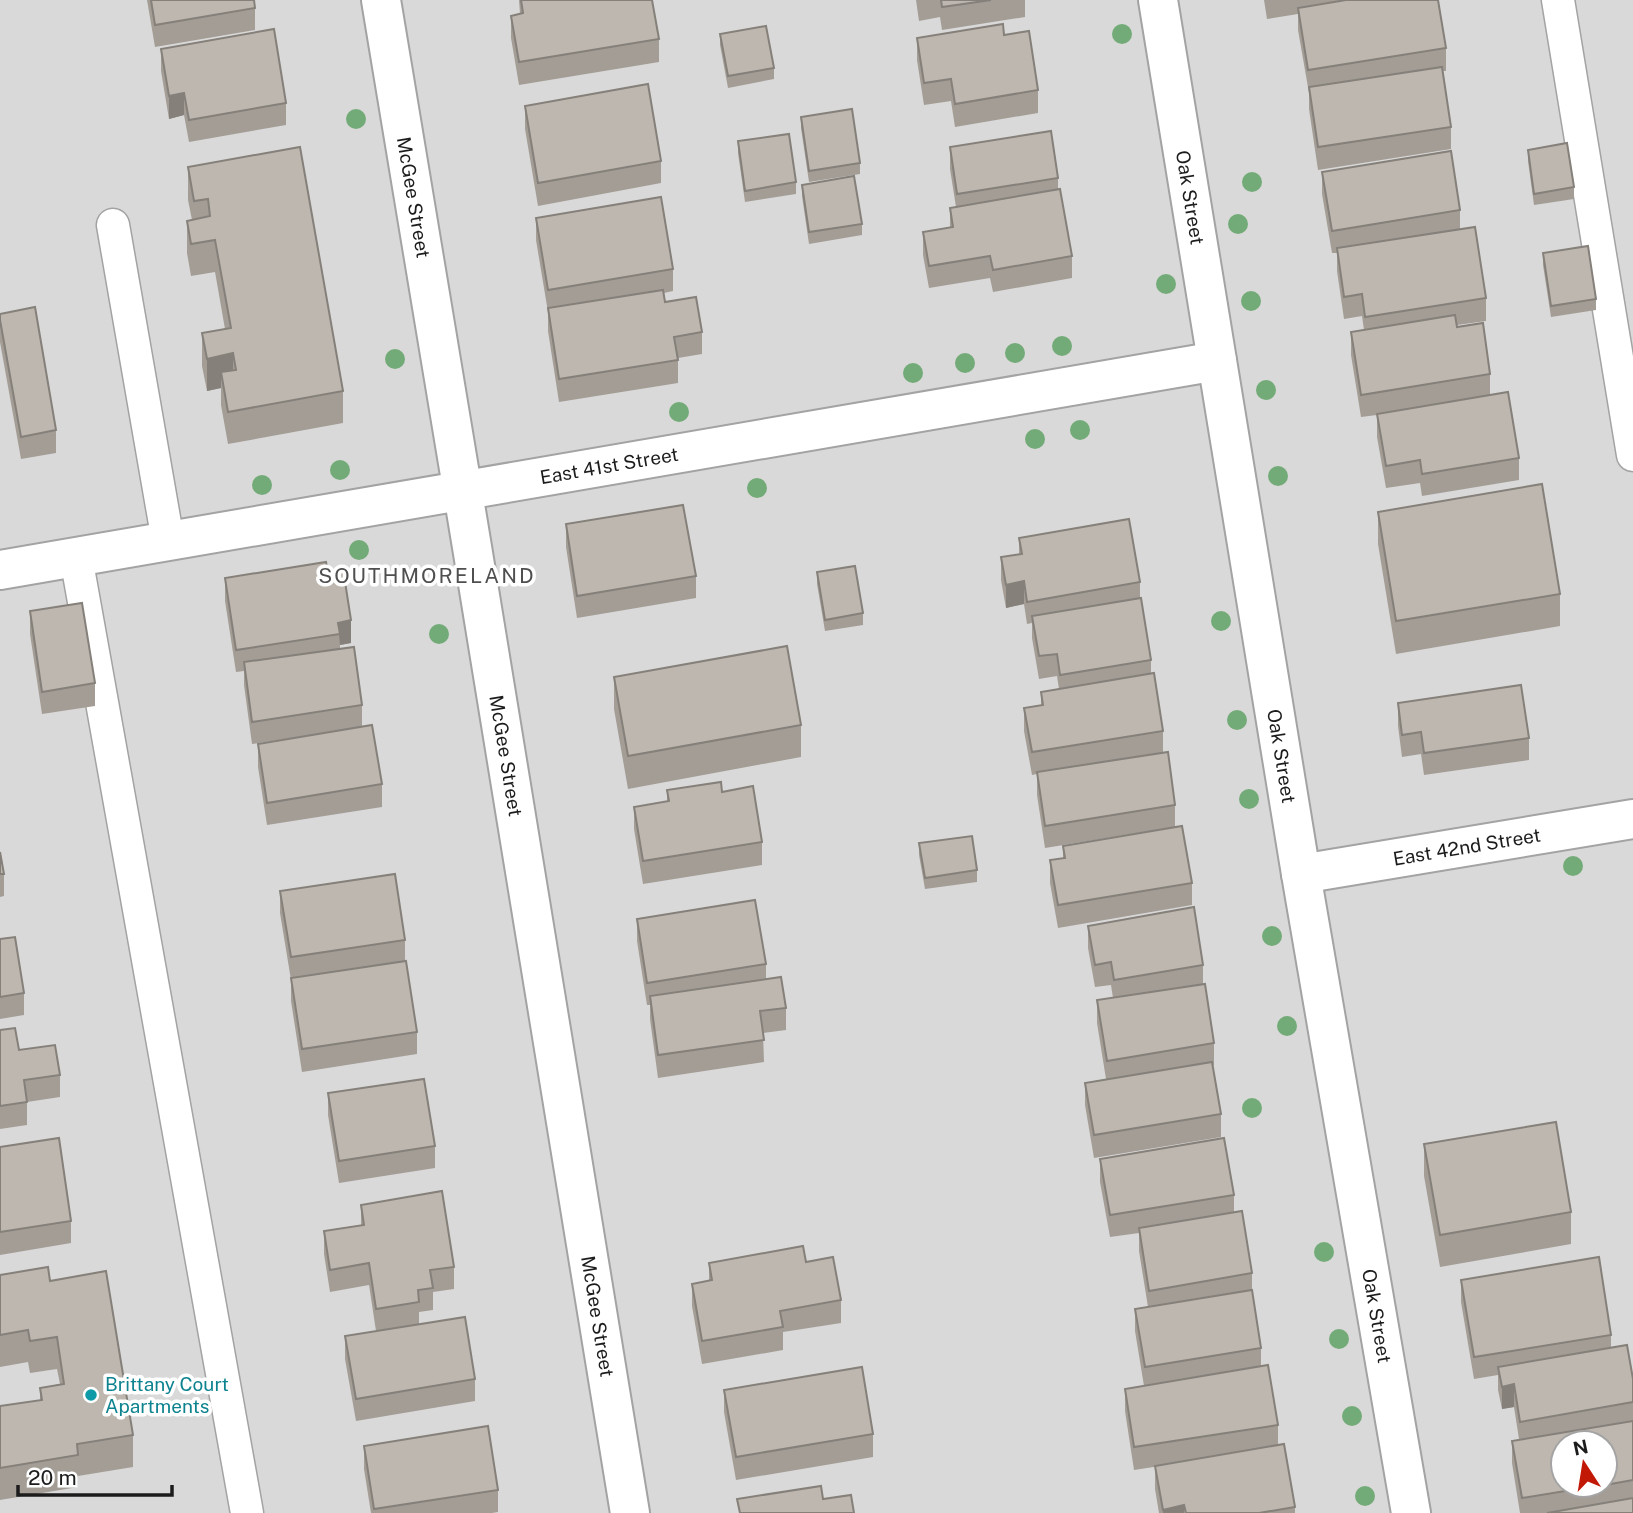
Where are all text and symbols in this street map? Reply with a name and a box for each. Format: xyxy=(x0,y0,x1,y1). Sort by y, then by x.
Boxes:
street label: McGee Street xyxy=(393,135,435,260)
street label: Oak Street xyxy=(1172,149,1209,246)
street label: East 41st Street xyxy=(538,443,680,488)
district label: SOUTHMORELAND xyxy=(318,563,536,588)
street label: McGee Street xyxy=(485,693,527,818)
street label: Oak Street xyxy=(1263,707,1300,805)
street label: East 42nd Street xyxy=(1391,823,1542,870)
street label: McGee Street xyxy=(577,1254,619,1379)
street label: Oak Street xyxy=(1358,1267,1396,1365)
place label: Brittany Court Apartments xyxy=(105,1373,229,1417)
marker: Brittany Court Apartments xyxy=(83,1387,99,1403)
north arrow xyxy=(1549,1429,1619,1499)
text: N xyxy=(1571,1435,1590,1460)
scale bar xyxy=(18,1454,172,1498)
text: 20 m xyxy=(28,1465,77,1490)

